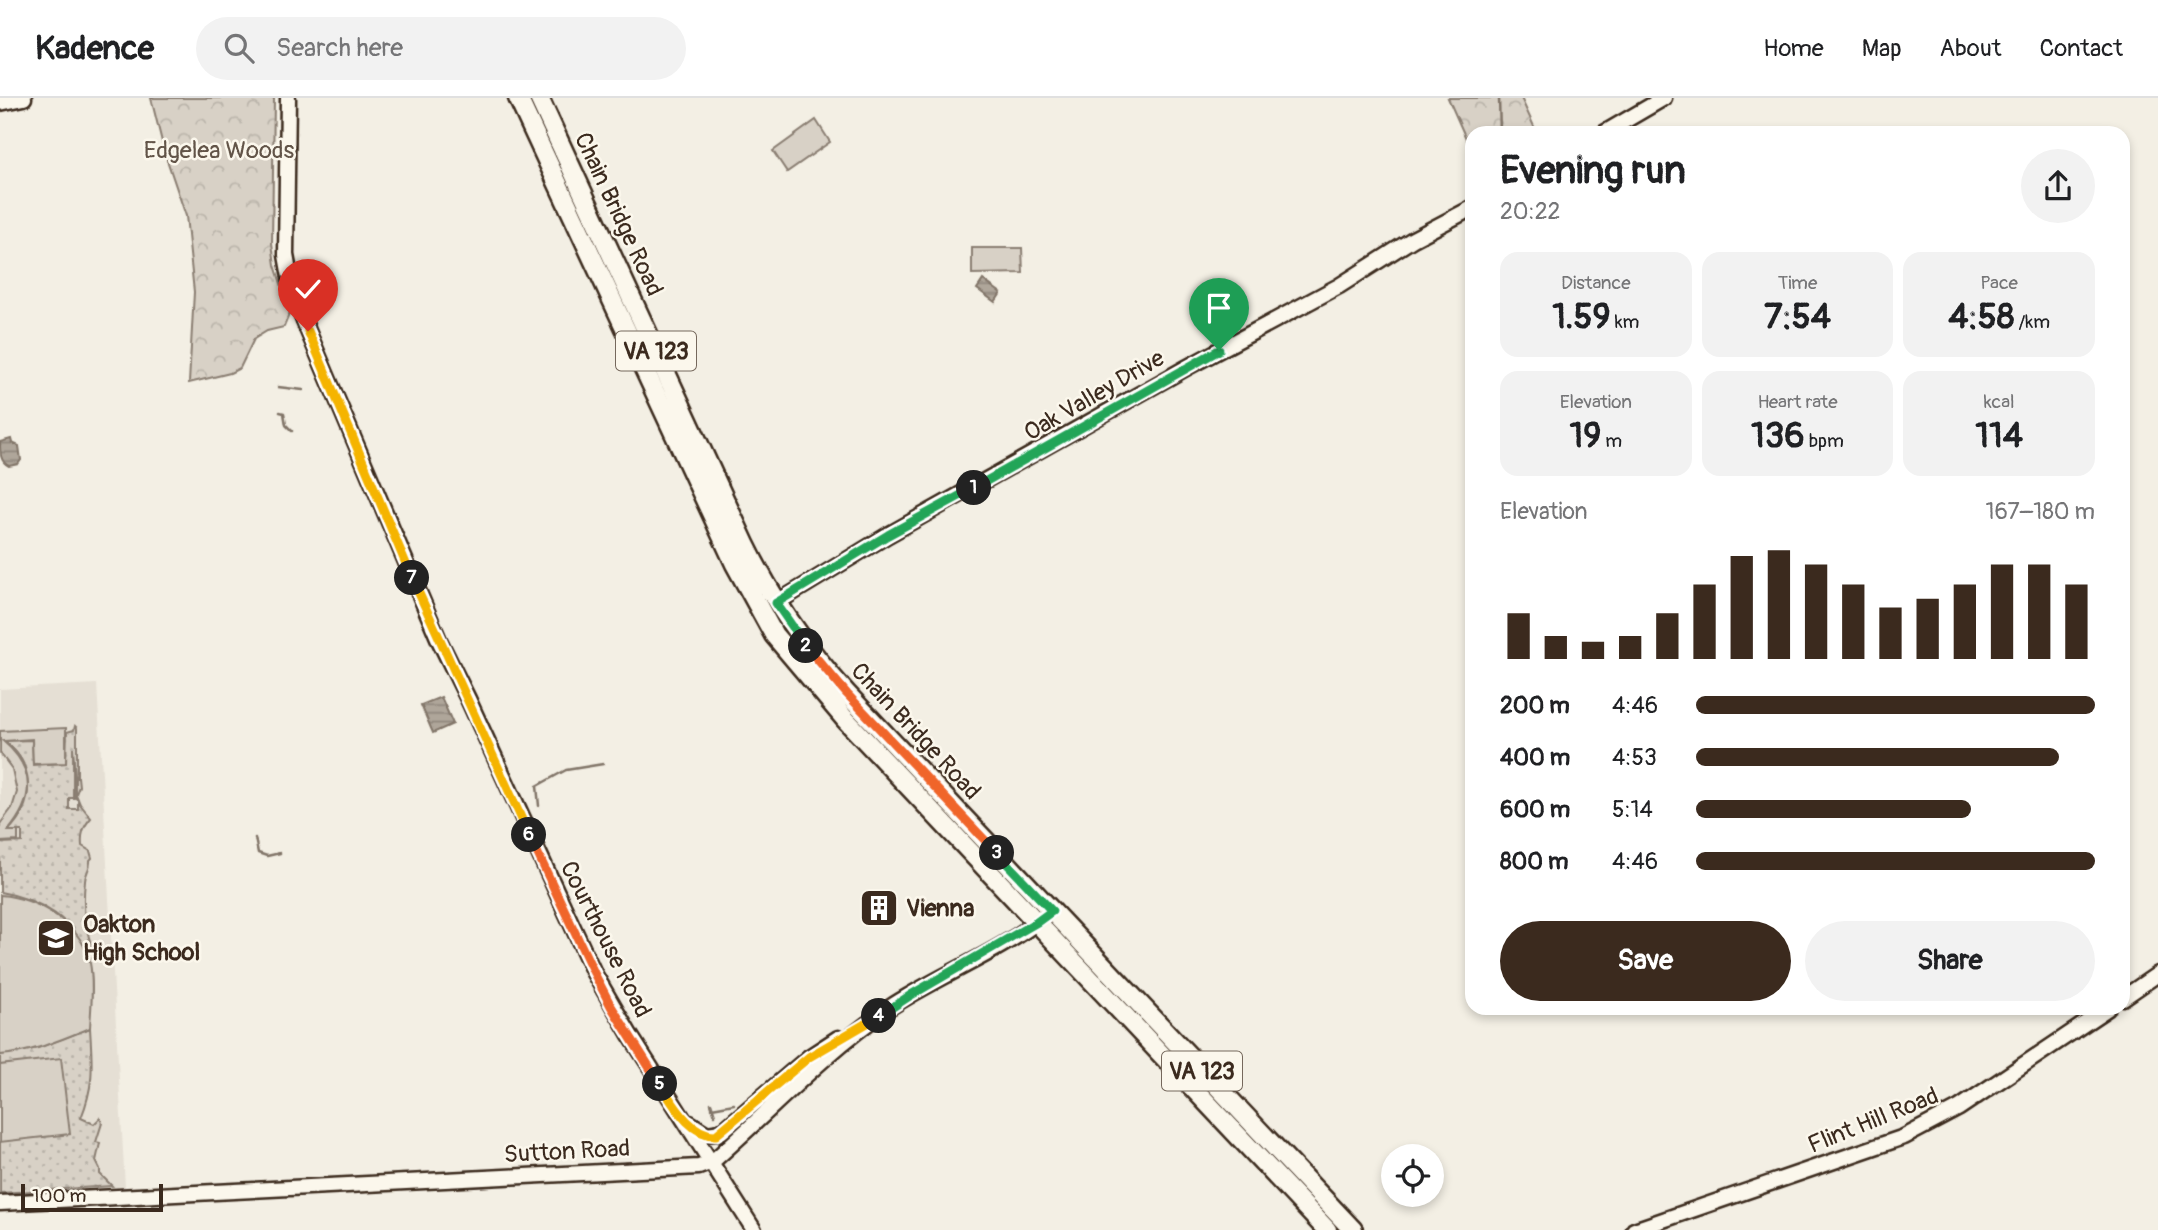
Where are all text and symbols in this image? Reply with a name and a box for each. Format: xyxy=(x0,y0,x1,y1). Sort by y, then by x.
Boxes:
search box xyxy=(196,17,686,80)
text: Kadence xyxy=(35,28,154,69)
icon: search xyxy=(220,29,258,67)
text: Search here xyxy=(276,32,403,64)
text: Home xyxy=(1763,34,1824,63)
text: Map xyxy=(1862,34,1902,63)
text: About xyxy=(1940,34,2002,63)
text: Contact xyxy=(2040,34,2123,63)
street label: Chain Bridge Road xyxy=(568,128,669,300)
park label: Edgelea Woods xyxy=(144,136,295,165)
text: Evening run xyxy=(1500,147,1686,195)
button: share xyxy=(2021,149,2095,223)
text: 20:22 xyxy=(1500,197,1560,226)
pin xyxy=(278,259,338,331)
icon: check xyxy=(289,270,327,308)
text: Distance xyxy=(1561,271,1631,295)
text: Time xyxy=(1778,271,1817,295)
text: Pace xyxy=(1980,271,2018,295)
pin xyxy=(1189,278,1249,350)
icon: arrive xyxy=(1200,289,1238,327)
text: 1.59 xyxy=(1552,295,1611,339)
text: 7:54 xyxy=(1764,295,1831,339)
text: 4:58 xyxy=(1948,295,2014,339)
text: km xyxy=(1611,310,1639,334)
text: /km xyxy=(2014,310,2050,334)
road number: VA 123 xyxy=(616,332,696,370)
street label: Oak Valley Drive xyxy=(1019,344,1170,447)
text: Elevation xyxy=(1560,390,1632,414)
text: Heart rate xyxy=(1757,390,1838,414)
text: kcal xyxy=(1984,390,2015,414)
text: 19 xyxy=(1569,414,1601,458)
text: 136 xyxy=(1751,414,1805,458)
text: 114 xyxy=(1975,414,2023,458)
text: m xyxy=(1601,429,1622,453)
text: bpm xyxy=(1805,429,1844,453)
pin: 1 xyxy=(956,470,992,506)
text: 1 xyxy=(970,475,977,499)
text: Elevation xyxy=(1500,497,1588,526)
text: 167–180 m xyxy=(1985,497,2095,526)
pin: 7 xyxy=(394,560,430,596)
text: 7 xyxy=(406,565,417,589)
pin: 2 xyxy=(788,628,824,664)
text: 2 xyxy=(800,633,811,657)
street label: Chain Bridge Road xyxy=(845,657,987,806)
text: 200 m xyxy=(1500,691,1570,720)
text: 4:46 xyxy=(1612,691,1658,720)
text: 400 m xyxy=(1500,743,1570,772)
text: 4:53 xyxy=(1612,743,1657,772)
text: 600 m xyxy=(1500,795,1570,824)
text: 5:14 xyxy=(1612,795,1653,824)
pin: 6 xyxy=(512,818,546,852)
text: 6 xyxy=(523,822,534,846)
pin: 3 xyxy=(979,836,1014,870)
text: 3 xyxy=(991,840,1002,864)
text: 800 m xyxy=(1500,847,1568,876)
text: 4:46 xyxy=(1612,847,1658,876)
street label: Courthouse Road xyxy=(554,856,657,1022)
building icon: Vienna xyxy=(858,887,900,929)
place label: Vienna xyxy=(906,894,974,923)
place label: Oakton High School xyxy=(83,910,200,967)
school or university icon: Oakton High School xyxy=(35,917,77,959)
button: Save xyxy=(1500,921,1791,1001)
button: Share xyxy=(1805,921,2095,1001)
pin: 4 xyxy=(862,998,896,1034)
text: 4 xyxy=(873,1003,884,1027)
road number: VA 123 xyxy=(1162,1052,1242,1090)
pin: 5 xyxy=(642,1066,678,1102)
text: 5 xyxy=(654,1071,665,1095)
street label: Flint Hill Road xyxy=(1804,1081,1943,1160)
street label: Sutton Road xyxy=(503,1134,631,1169)
map controls xyxy=(1381,1144,1444,1207)
button: locate xyxy=(1381,1144,1444,1207)
scale bar xyxy=(21,1181,163,1213)
text: 100 m xyxy=(32,1184,86,1208)

